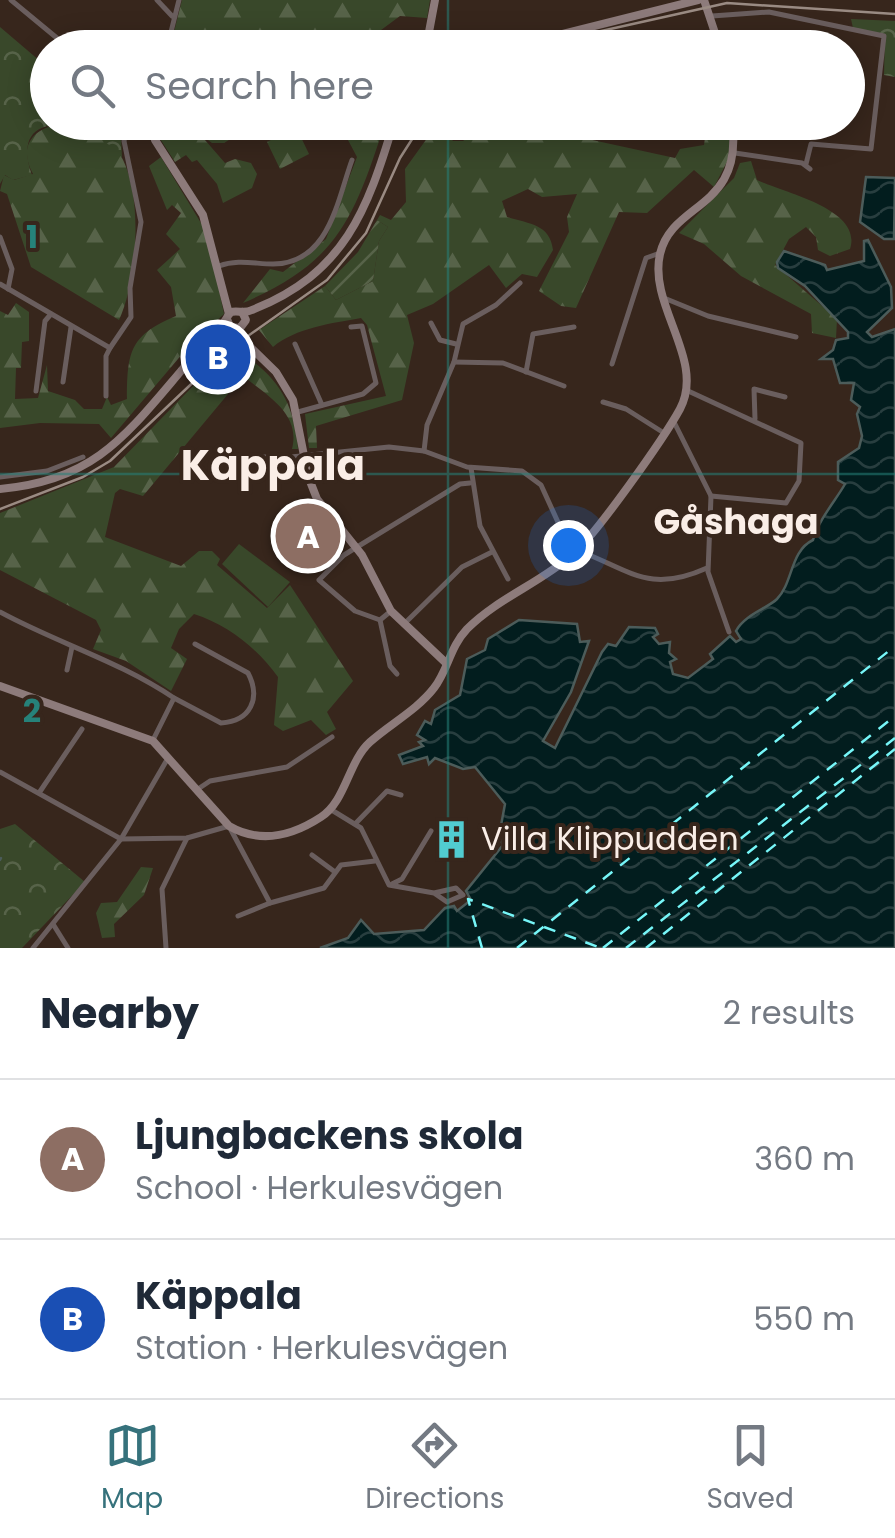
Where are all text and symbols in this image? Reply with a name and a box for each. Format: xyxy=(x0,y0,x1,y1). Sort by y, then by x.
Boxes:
search box xyxy=(30,30,865,140)
icon: search xyxy=(65,58,120,113)
text: Search here xyxy=(145,59,374,112)
text: 1 xyxy=(26,214,38,259)
pin: B xyxy=(186,320,250,394)
district label: Käppala xyxy=(181,436,365,495)
district label: Gåshaga xyxy=(654,497,818,546)
pin: A xyxy=(276,498,340,574)
your location xyxy=(543,520,594,571)
text: 2 xyxy=(23,688,41,733)
place label: Villa Klippudden xyxy=(481,816,739,861)
building icon: Villa Klippudden xyxy=(430,818,472,860)
text: Nearby xyxy=(40,984,199,1043)
text: 2 results xyxy=(723,990,855,1035)
text: Ljungbackens skola xyxy=(135,1109,524,1162)
text: A xyxy=(61,1136,84,1181)
text: 360 m xyxy=(754,1136,855,1181)
text: School · Herkulesvägen xyxy=(135,1165,503,1210)
text: Käppala xyxy=(135,1269,302,1322)
text: B xyxy=(62,1296,83,1341)
text: 550 m xyxy=(753,1296,855,1341)
text: Station · Herkulesvägen xyxy=(135,1325,508,1370)
tab: Map xyxy=(101,1418,163,1520)
tab: Directions xyxy=(365,1418,504,1520)
tab: Saved xyxy=(707,1418,794,1520)

